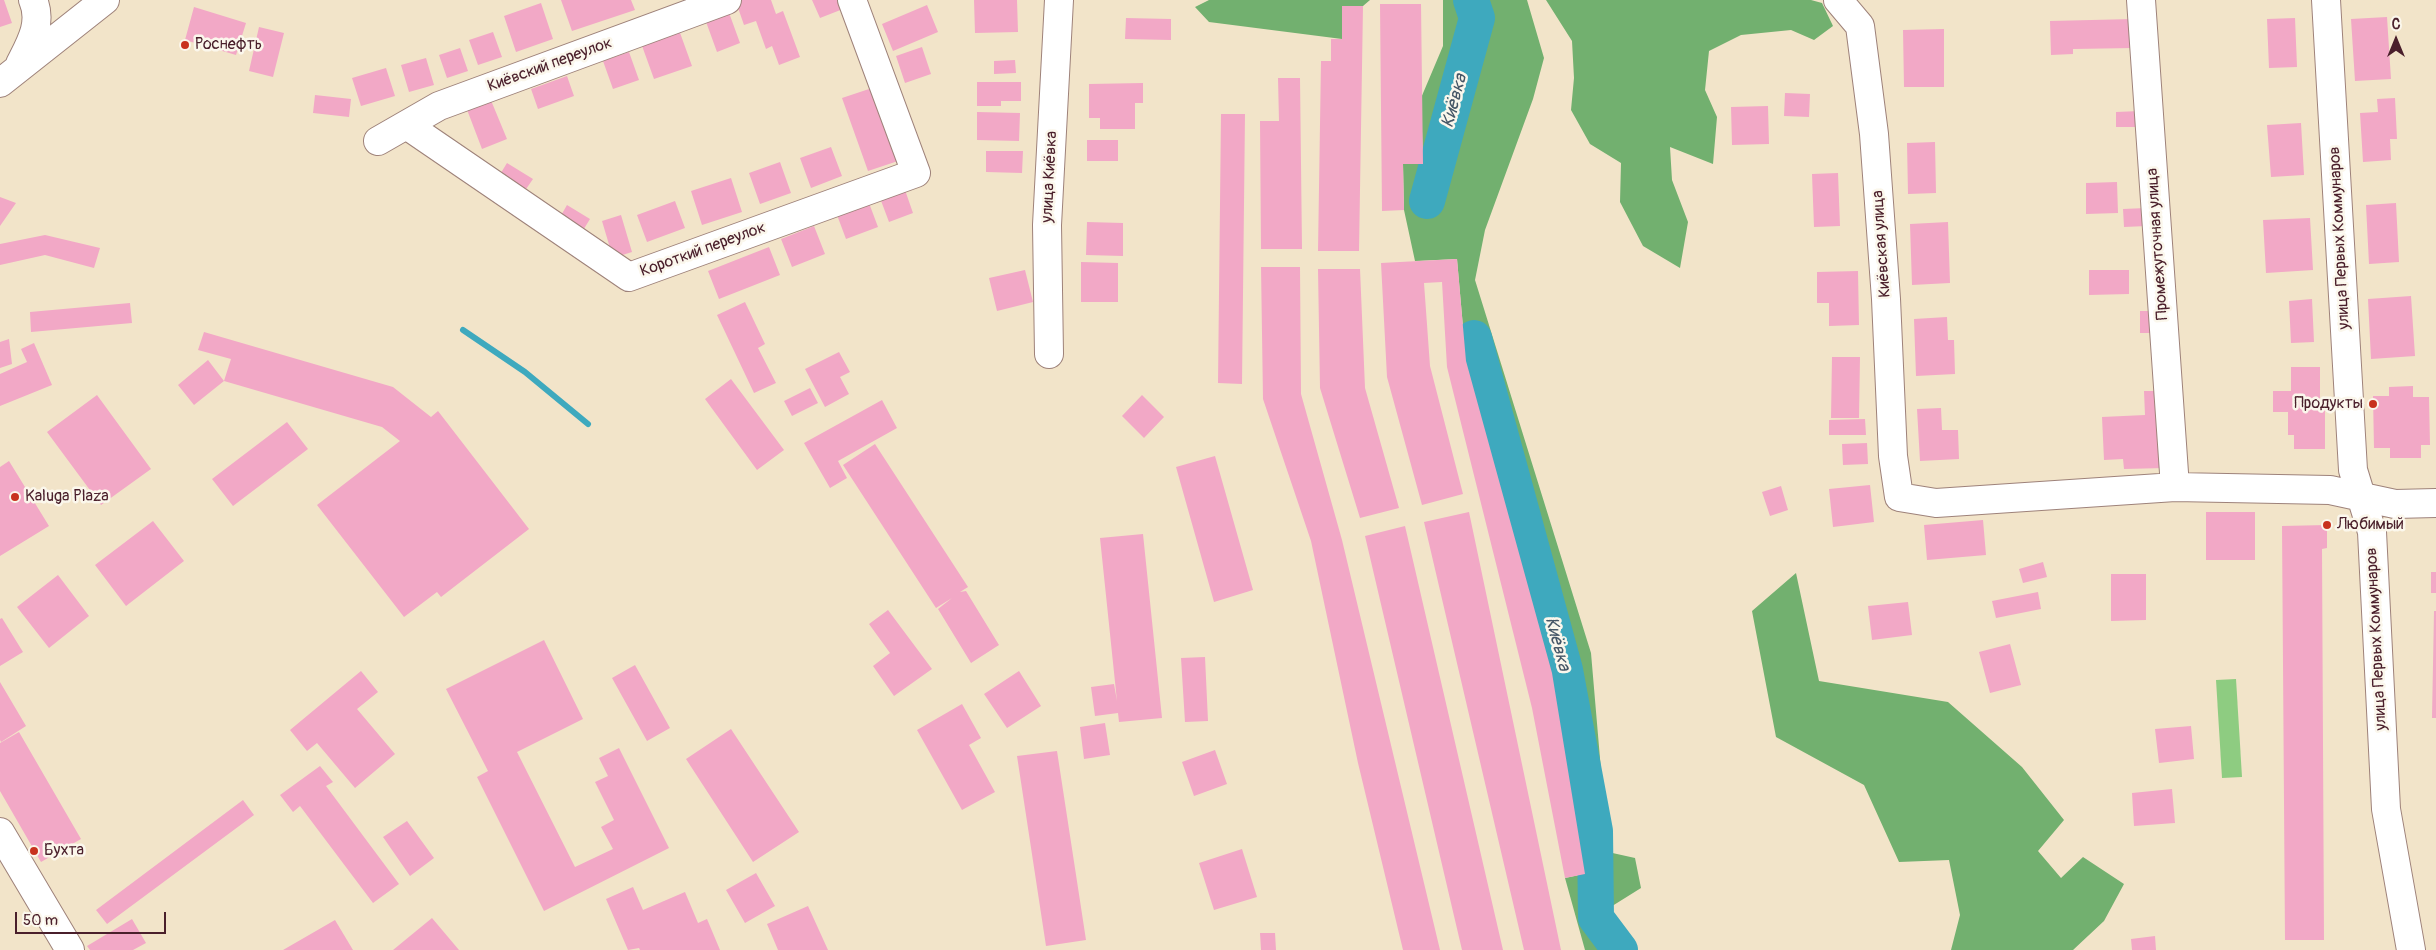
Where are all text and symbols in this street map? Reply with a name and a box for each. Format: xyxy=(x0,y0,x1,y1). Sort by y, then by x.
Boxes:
north arrow xyxy=(2371,15,2421,65)
text: С xyxy=(2392,16,2400,33)
street label: Киёвский переулок xyxy=(485,34,615,96)
place label: Роснефть xyxy=(195,35,262,55)
marker: Роснефть xyxy=(179,39,191,51)
water label: Киёвка xyxy=(1438,72,1472,130)
street label: улица Киёвка xyxy=(1038,131,1062,223)
street label: улица Первых Коммунаров xyxy=(2326,146,2354,330)
street label: Промежуточная улица xyxy=(2143,167,2173,321)
street label: Киёвская улица xyxy=(1869,190,1895,298)
street label: Короткий переулок xyxy=(638,218,768,282)
place label: Продукты xyxy=(2294,394,2363,414)
marker: Продукты xyxy=(2367,398,2379,410)
place label: Kaluga Plaza xyxy=(25,487,109,507)
marker: Kaluga Plaza xyxy=(9,491,21,503)
place label: Любимый xyxy=(2337,515,2404,535)
marker: Любимый xyxy=(2321,519,2333,531)
street label: улица Первых Коммунаров xyxy=(2363,547,2391,731)
water label: Киёвка xyxy=(1540,615,1574,673)
place label: Бухта xyxy=(44,841,84,861)
marker: Бухта xyxy=(28,845,40,857)
scale bar xyxy=(18,902,169,934)
text: 50 m xyxy=(23,911,58,930)

